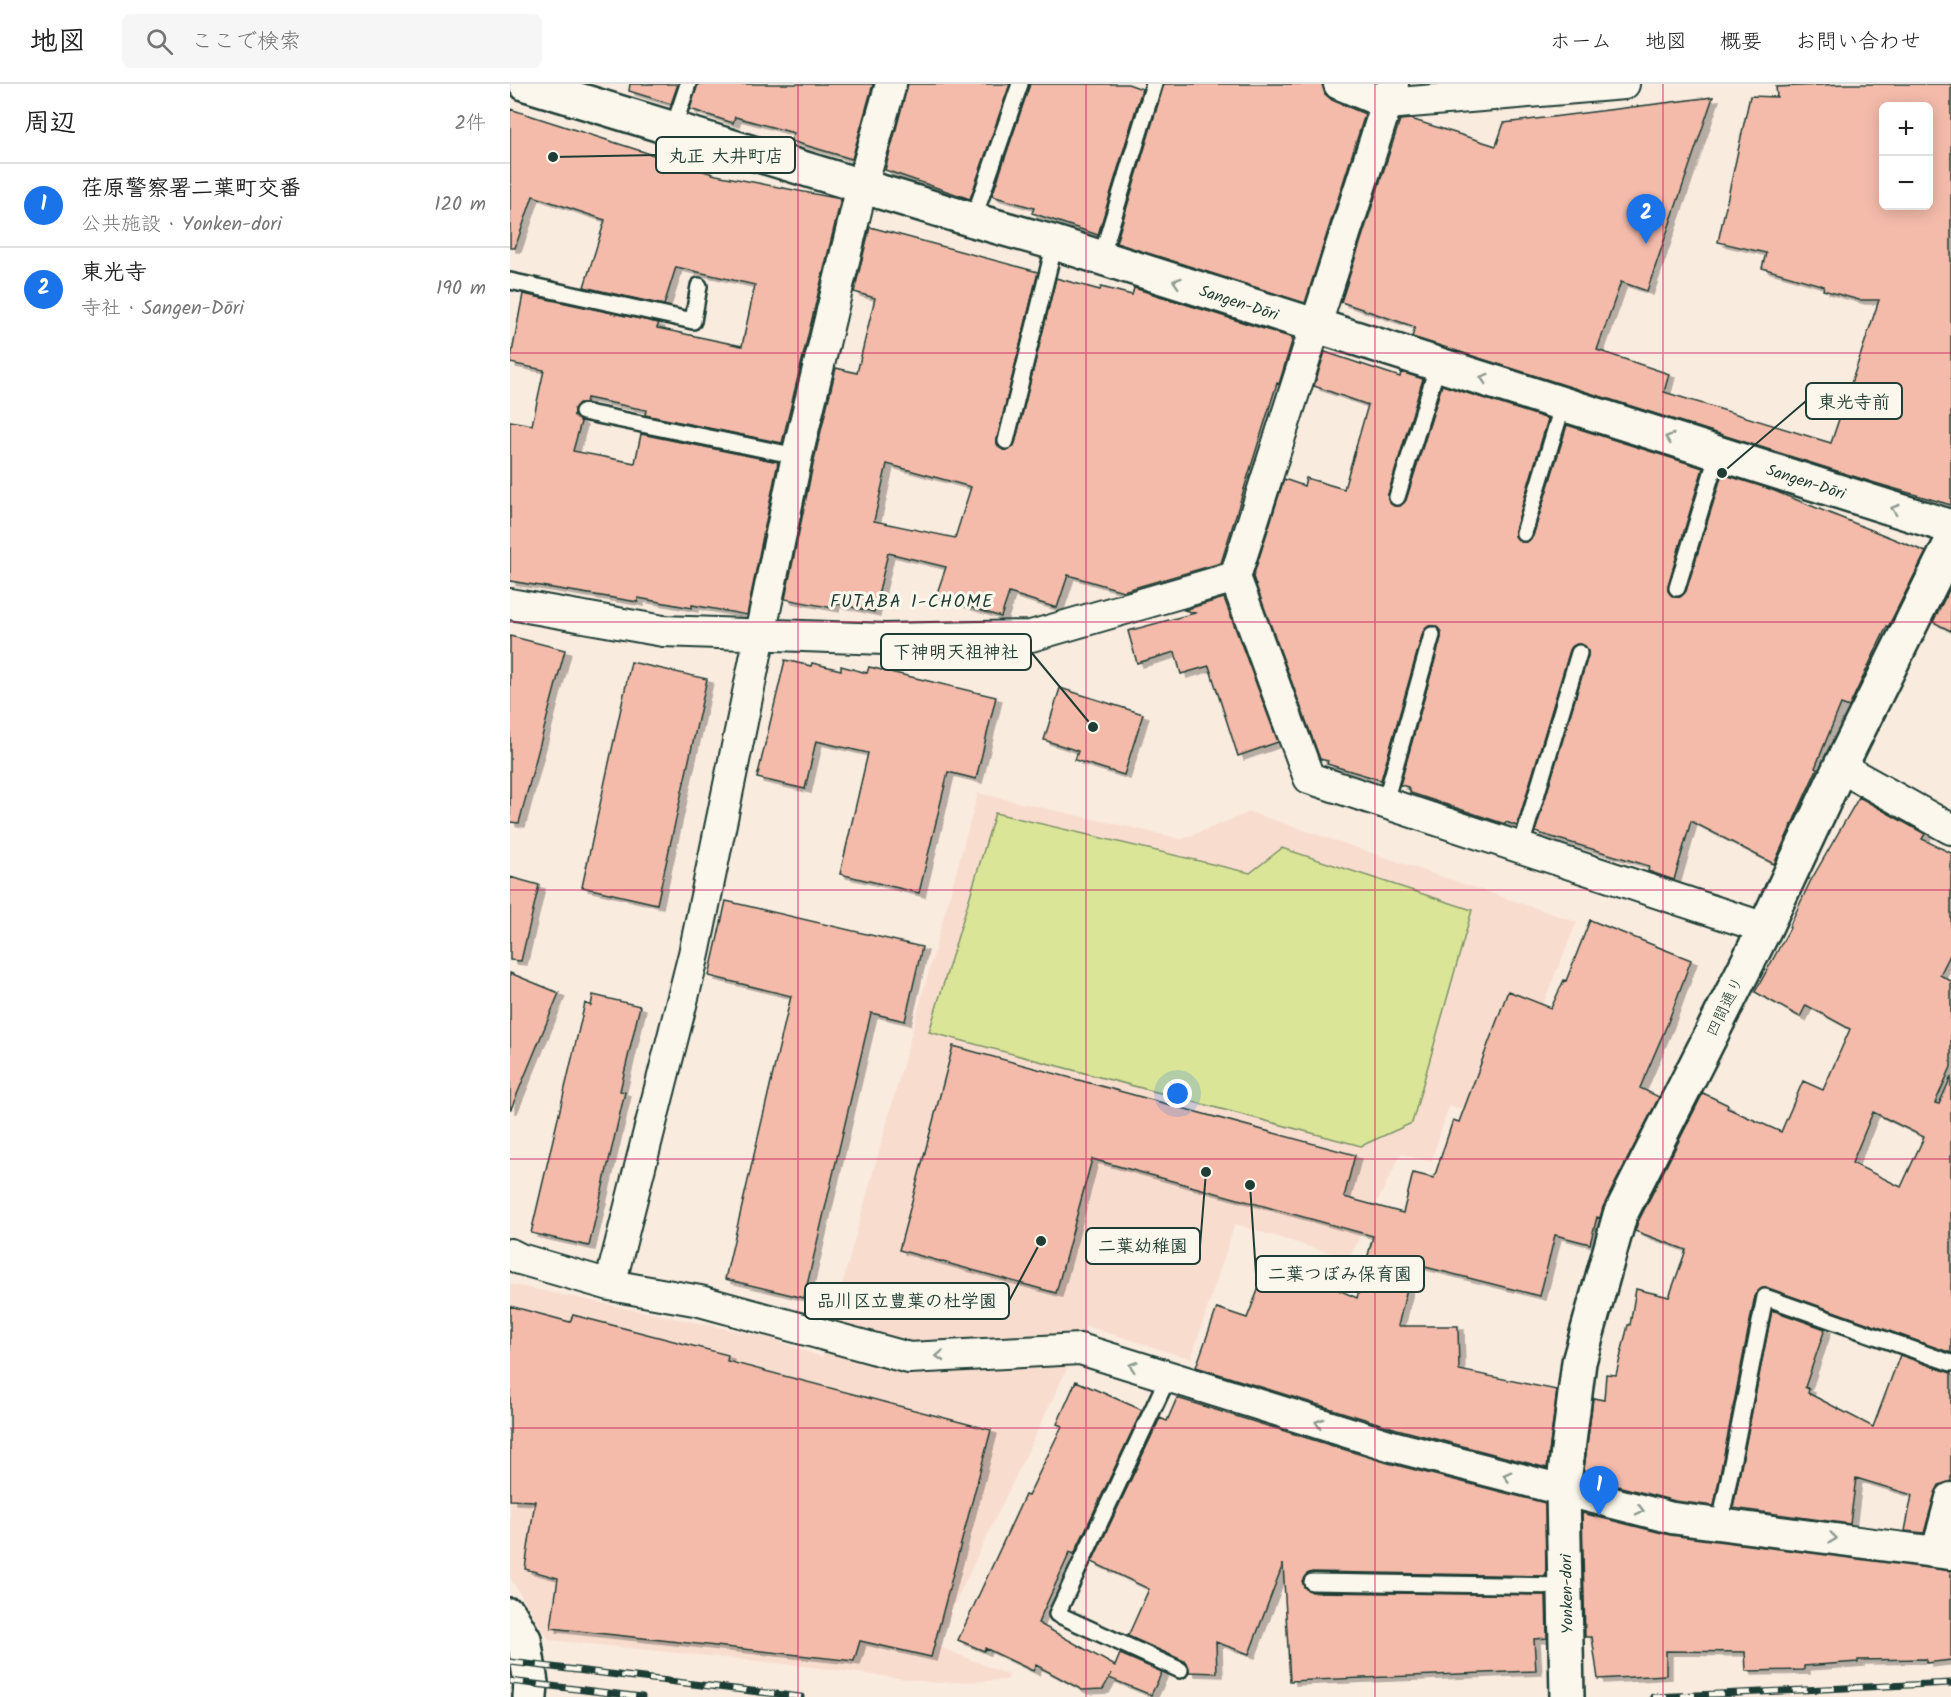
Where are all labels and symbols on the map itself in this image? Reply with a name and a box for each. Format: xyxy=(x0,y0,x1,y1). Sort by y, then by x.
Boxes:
callout: 丸正 大井町店 xyxy=(656,137,795,173)
text: 丸正 大井町店 xyxy=(669,143,783,172)
pin: 2 xyxy=(1626,194,1666,244)
one-way arrow xyxy=(1172,277,1183,290)
street label: Sangen-Dōri xyxy=(1196,279,1282,328)
one-way arrow xyxy=(1479,373,1490,386)
callout: 東光寺前 xyxy=(1806,383,1902,419)
text: 東光寺前 xyxy=(1818,389,1890,418)
one-way arrow xyxy=(1664,432,1675,445)
street label: Sangen-Dōri xyxy=(1763,458,1849,507)
one-way arrow xyxy=(1890,504,1901,516)
district label: FUTABA 1-CHOME xyxy=(830,588,994,617)
callout: 下神明天祖神社 xyxy=(881,634,1031,670)
text: 下神明天祖神社 xyxy=(893,639,1019,668)
street label: 四間通り xyxy=(1700,972,1751,1041)
your location xyxy=(1163,1079,1192,1108)
callout: 二葉幼稚園 xyxy=(1086,1228,1200,1264)
text: 二葉幼稚園 xyxy=(1098,1233,1188,1262)
callout: 二葉つぼみ保育園 xyxy=(1256,1256,1424,1292)
text: 二葉つぼみ保育園 xyxy=(1268,1261,1412,1290)
callout: 品川区立豊葉の杜学園 xyxy=(805,1283,1009,1319)
text: 品川区立豊葉の杜学園 xyxy=(817,1288,997,1317)
one-way arrow xyxy=(936,1350,945,1363)
one-way arrow xyxy=(1128,1360,1139,1373)
one-way arrow xyxy=(1314,1418,1325,1430)
pin: 1 xyxy=(1580,1466,1618,1516)
one-way arrow xyxy=(1502,1470,1512,1483)
one-way arrow xyxy=(1635,1503,1645,1515)
one-way arrow xyxy=(1829,1531,1838,1544)
street label: Yonken-dori xyxy=(1554,1553,1581,1634)

